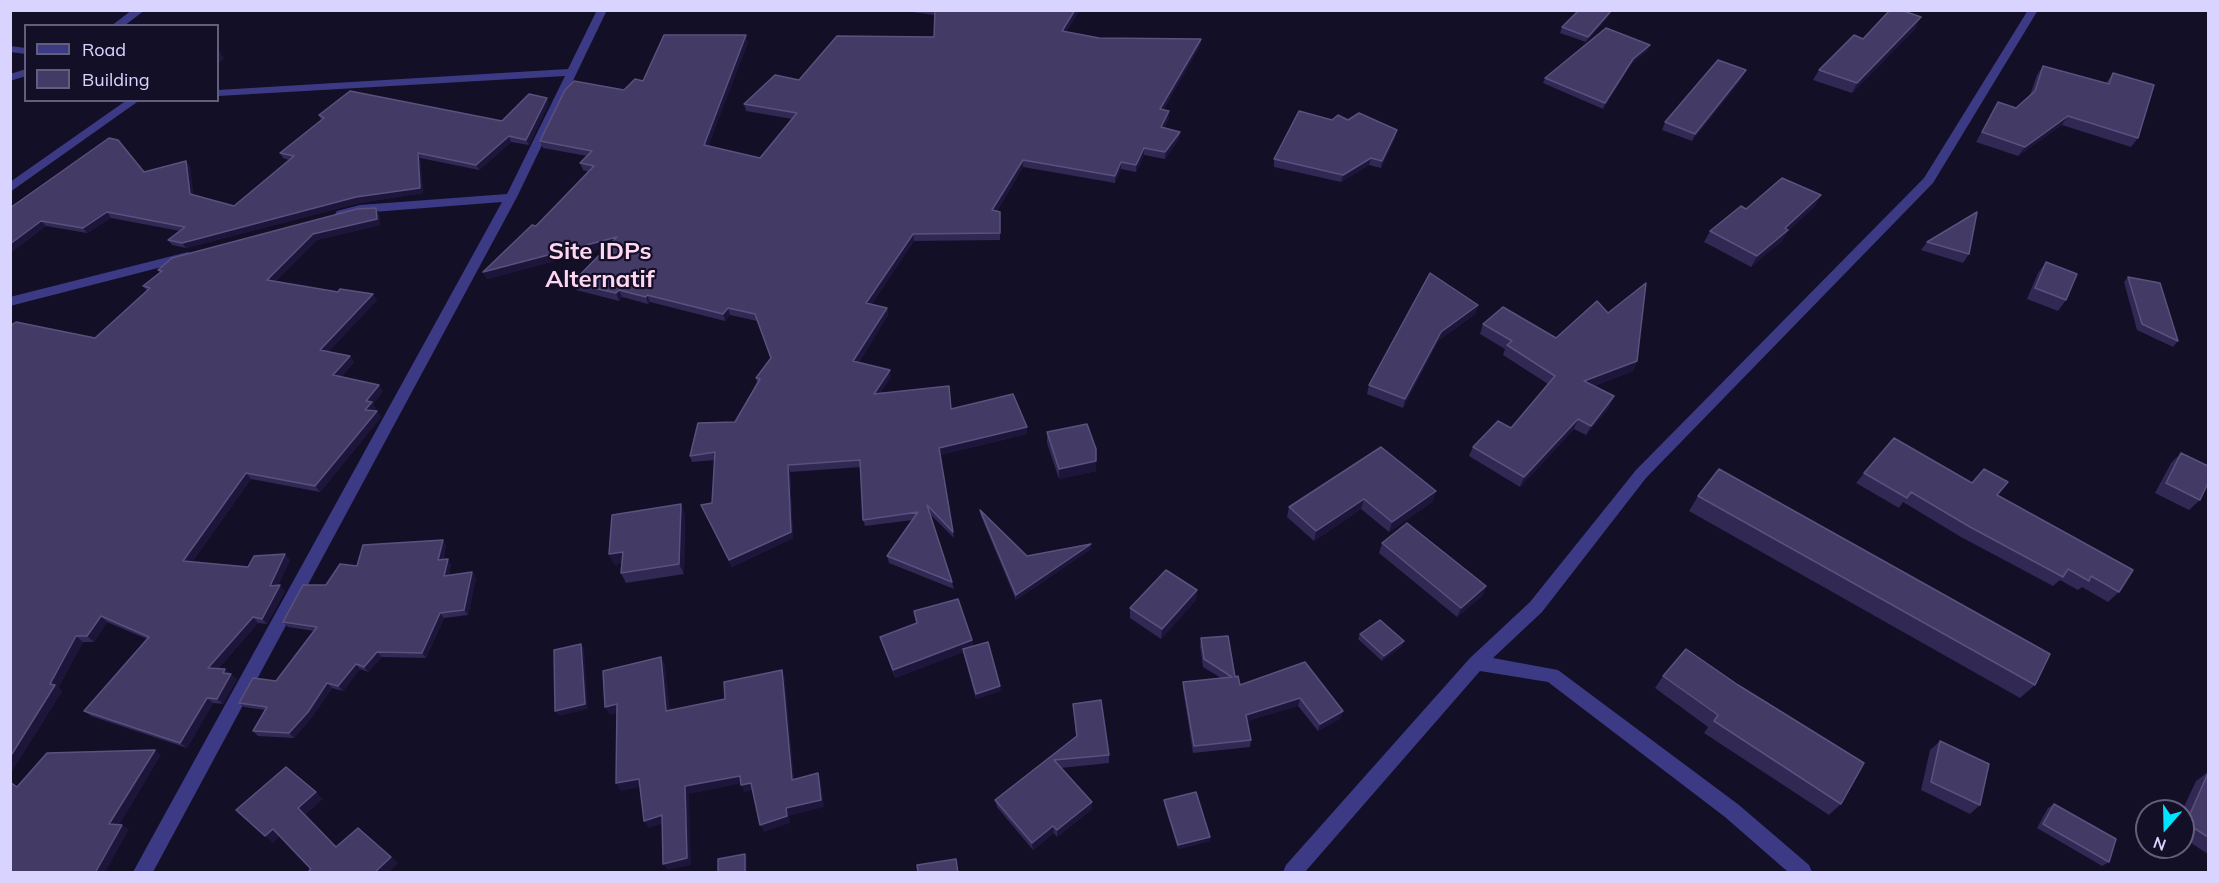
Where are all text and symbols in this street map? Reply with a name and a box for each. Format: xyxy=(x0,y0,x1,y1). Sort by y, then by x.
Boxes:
legend xyxy=(24,24,219,102)
text: Road xyxy=(82,38,126,61)
text: Building xyxy=(82,68,150,91)
district label: Site IDPs Alternatif xyxy=(545,238,655,294)
north arrow xyxy=(2135,799,2195,859)
text: N xyxy=(2150,833,2169,856)

